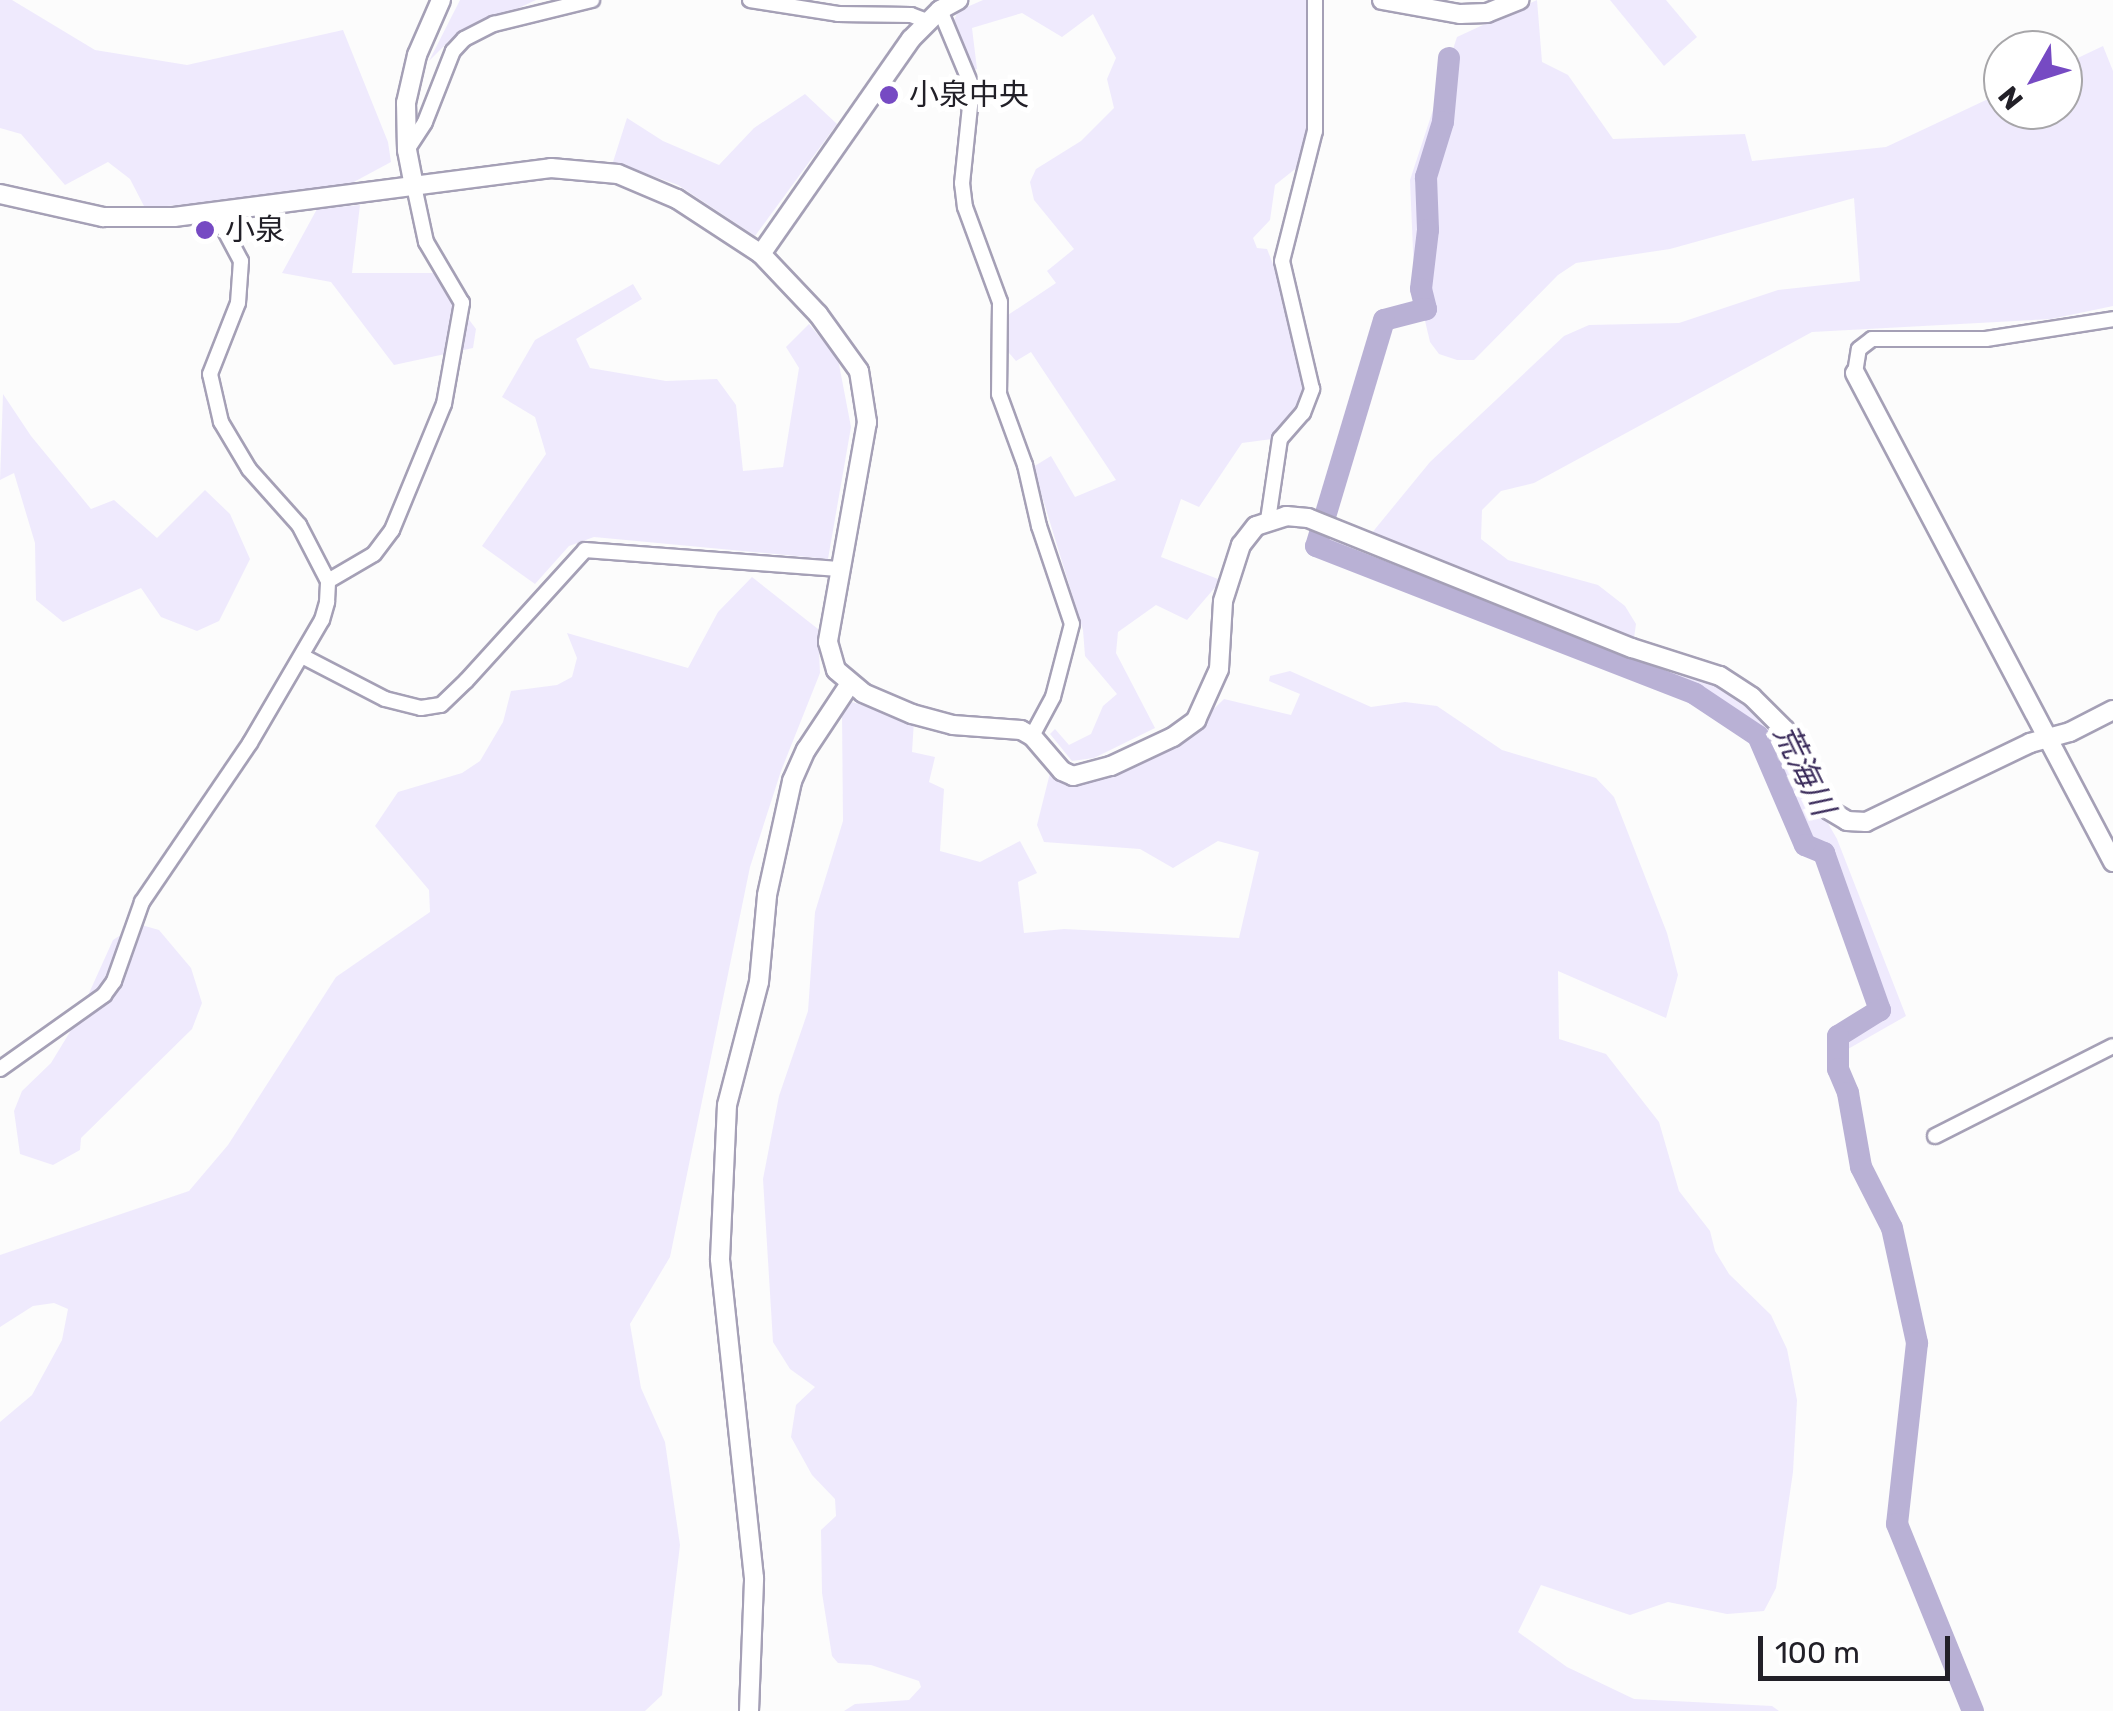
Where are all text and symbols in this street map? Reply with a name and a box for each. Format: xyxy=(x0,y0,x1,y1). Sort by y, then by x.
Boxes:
north arrow xyxy=(1983,30,2083,130)
place label: 小泉中央 xyxy=(909,77,1029,113)
text: N xyxy=(1992,80,2030,116)
marker: 小泉中央 xyxy=(878,84,900,106)
place label: 小泉 xyxy=(225,212,285,248)
marker: 小泉 xyxy=(194,219,216,241)
water label: 荒海川 xyxy=(1766,718,1842,822)
scale bar xyxy=(1763,1616,1956,1678)
text: 100 m xyxy=(1775,1635,1860,1671)

